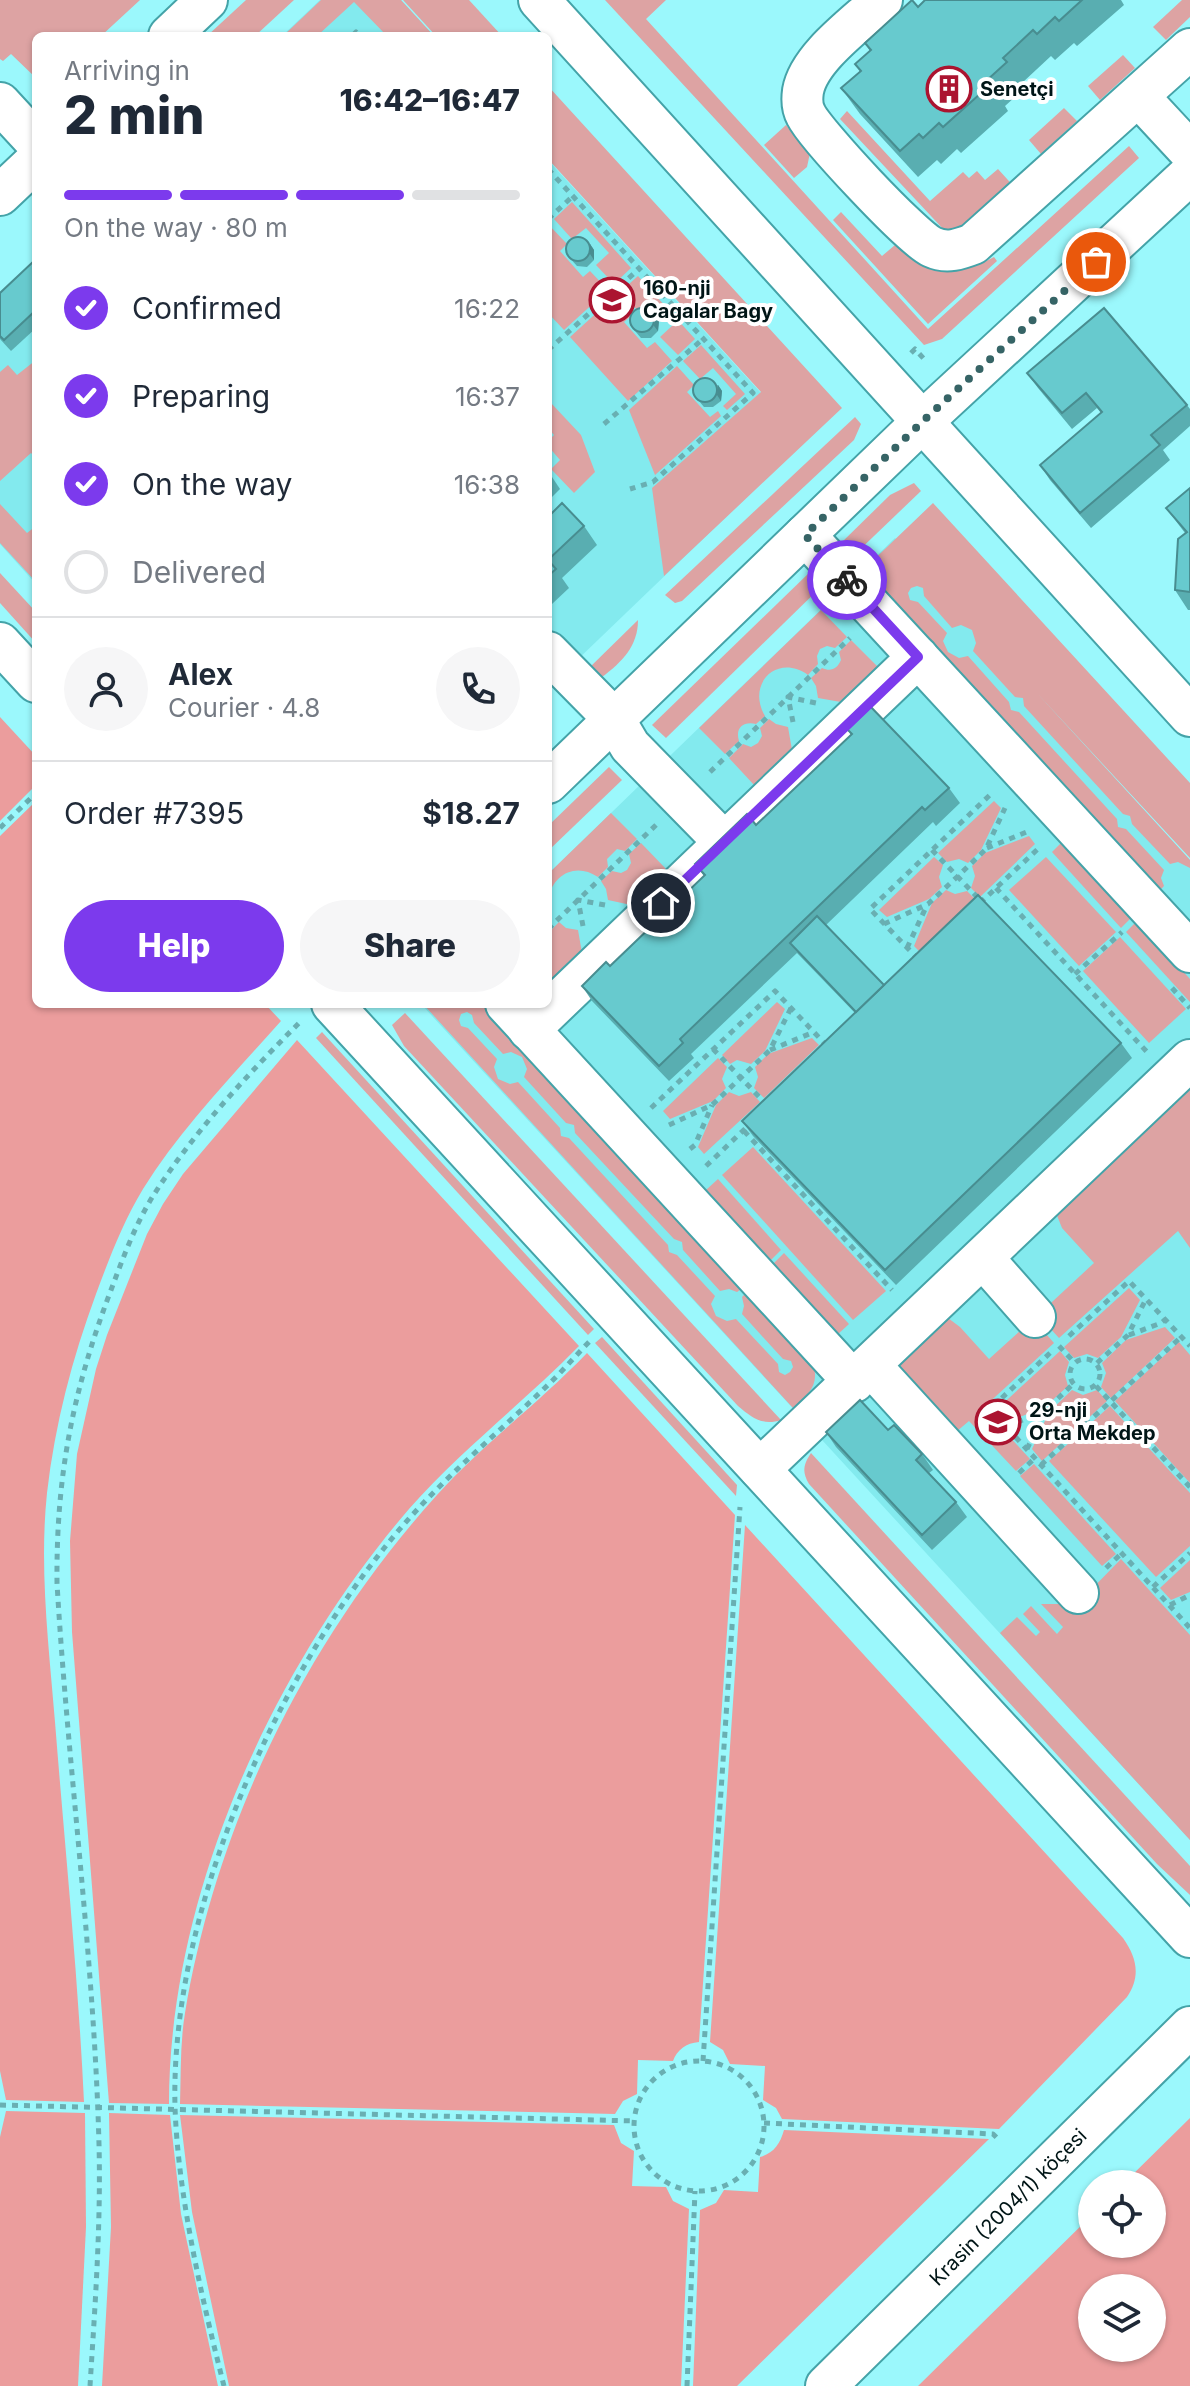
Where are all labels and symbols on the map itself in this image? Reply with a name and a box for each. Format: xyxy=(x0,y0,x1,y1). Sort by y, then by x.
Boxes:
building icon: Senetçi xyxy=(925,65,973,113)
place label: Senetçi xyxy=(980,77,1054,101)
pin xyxy=(1062,228,1130,296)
school or university icon: 160-nji Cagalar Bagy xyxy=(588,276,636,324)
place label: 160-nji Cagalar Bagy xyxy=(643,276,773,323)
courier xyxy=(807,540,887,620)
pin xyxy=(627,869,695,937)
school or university icon: 29-nji Orta Mekdep xyxy=(974,1398,1022,1446)
place label: 29-nji Orta Mekdep xyxy=(1029,1398,1156,1445)
street label: Krasin (2004/1) köçesi xyxy=(925,2124,1091,2290)

